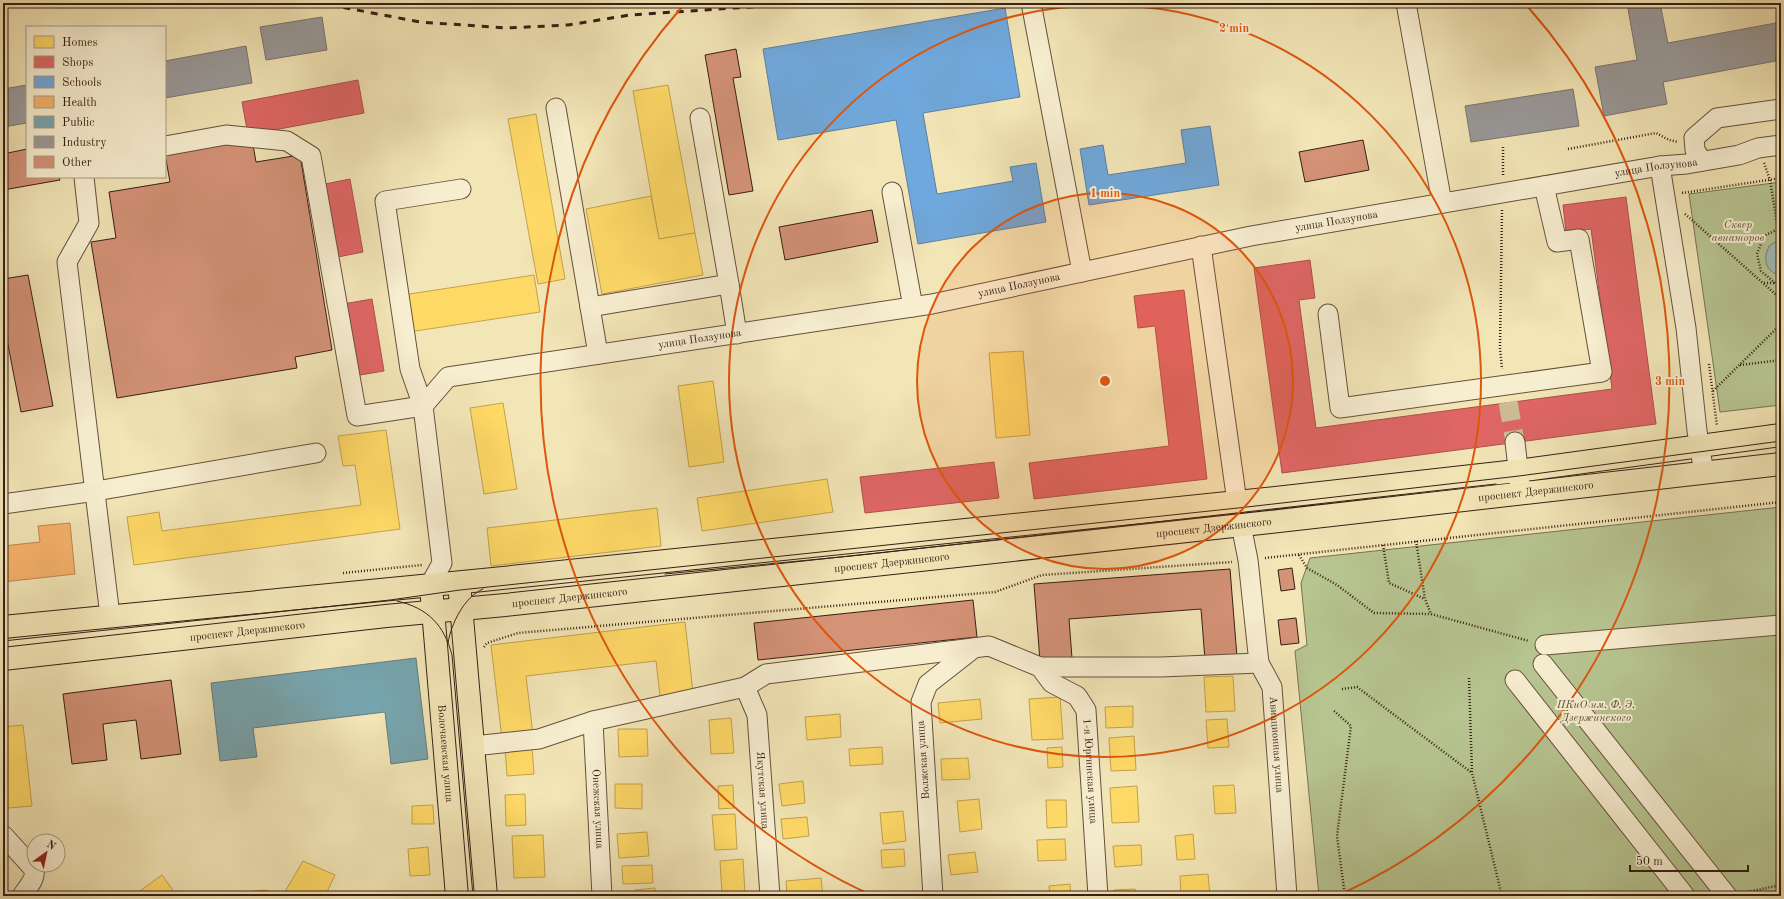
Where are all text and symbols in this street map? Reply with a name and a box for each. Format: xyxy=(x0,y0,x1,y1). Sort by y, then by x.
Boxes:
text: 2 min xyxy=(1219,23,1249,35)
legend xyxy=(26,26,166,178)
text: Homes xyxy=(62,37,98,49)
text: Shops xyxy=(62,57,93,69)
text: Schools xyxy=(62,77,102,89)
text: Health xyxy=(62,97,97,109)
text: Public xyxy=(62,117,94,129)
text: Industry xyxy=(62,137,107,149)
text: Other xyxy=(62,157,92,169)
street label: улица Ползунова xyxy=(1614,157,1699,179)
text: 1 min xyxy=(1090,188,1120,200)
street label: улица Ползунова xyxy=(1294,209,1379,234)
park label: Сквер авиаторов xyxy=(1712,220,1765,244)
street label: улица Ползунова xyxy=(977,271,1062,300)
street label: улица Ползунова xyxy=(657,327,742,351)
centre of rings xyxy=(1098,374,1112,388)
text: 3 min xyxy=(1655,376,1685,388)
street label: проспект Дзержинского xyxy=(1478,480,1594,504)
street label: проспект Дзержинского xyxy=(1156,516,1272,540)
street label: проспект Дзержинского xyxy=(834,551,950,575)
street label: проспект Дзержинского xyxy=(511,586,628,610)
street label: проспект Дзержинского xyxy=(189,620,306,643)
street label: Авиационная улица xyxy=(1267,696,1285,794)
park label: ПКиО им. Ф. Э. Дзержинского xyxy=(1556,700,1635,724)
street label: Волочаевская улица xyxy=(435,704,455,803)
street label: 1-я Юргинская улица xyxy=(1081,718,1099,825)
street label: Волжская улица xyxy=(916,720,932,800)
street label: Якутская улица xyxy=(754,751,771,830)
street label: Онежская улица xyxy=(590,769,605,849)
north arrow xyxy=(26,833,66,873)
text: N xyxy=(44,839,58,853)
scale bar xyxy=(1630,847,1748,873)
text: 50 m xyxy=(1636,855,1663,868)

